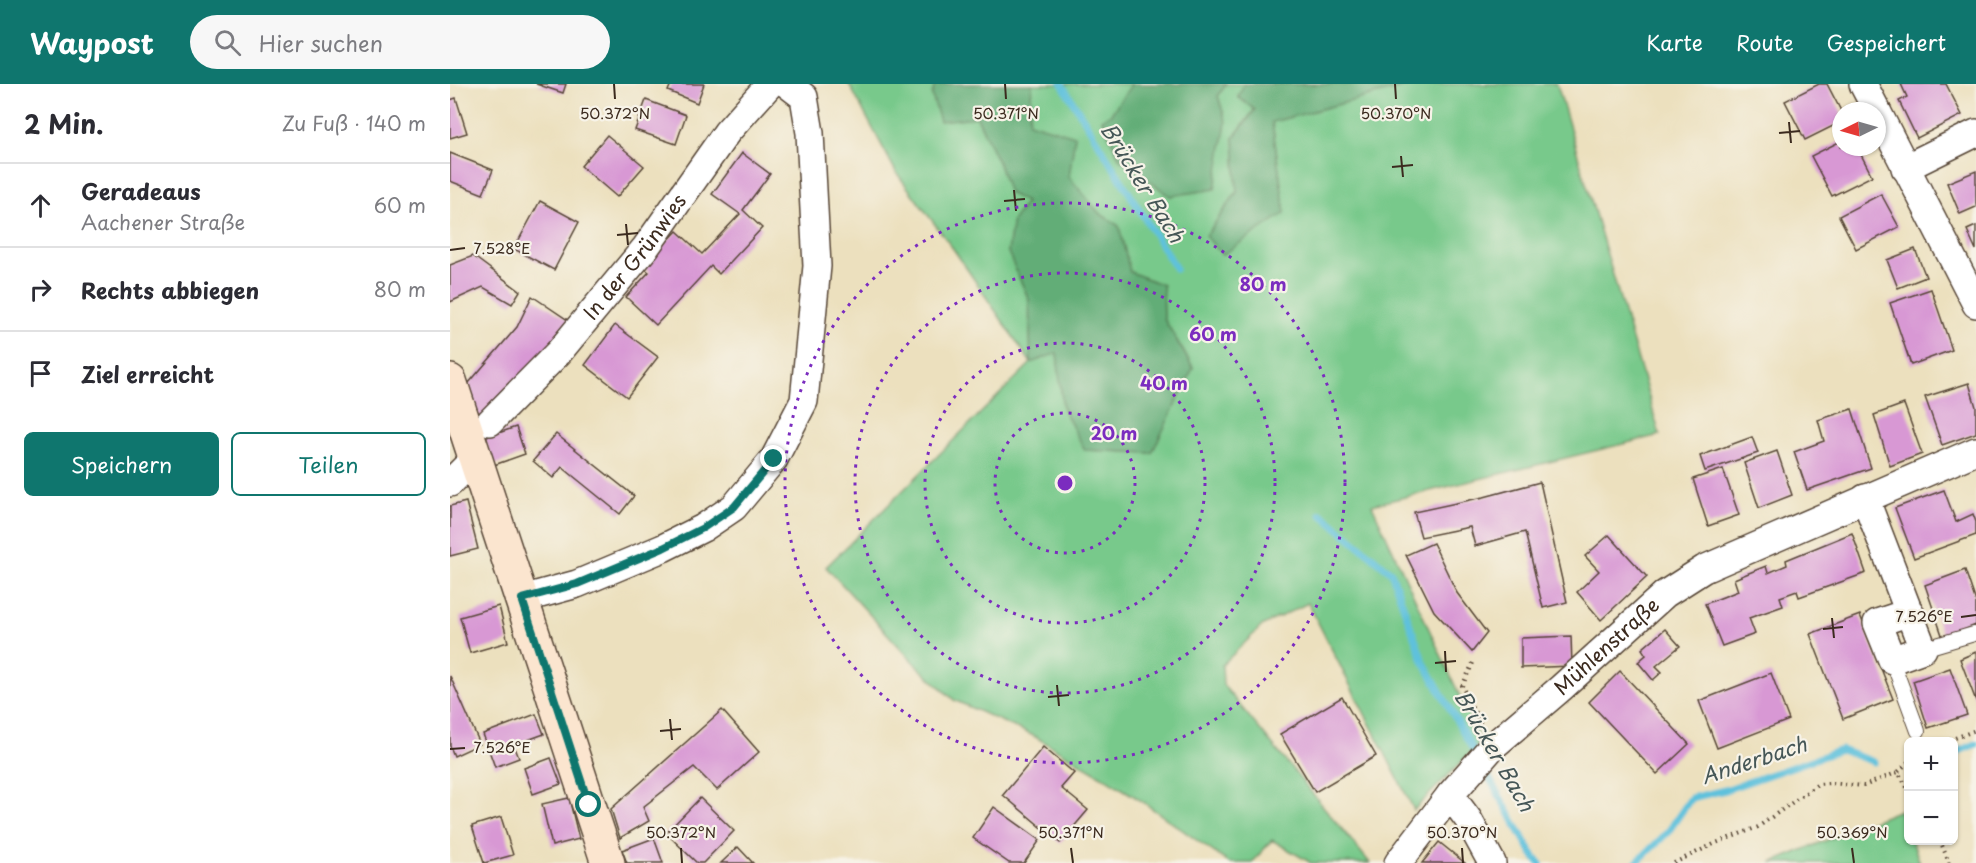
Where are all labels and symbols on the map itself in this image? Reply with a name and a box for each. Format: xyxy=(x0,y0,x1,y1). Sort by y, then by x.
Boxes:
text: 50.372°N xyxy=(580,101,650,124)
text: 50.371°N xyxy=(973,101,1039,124)
text: 50.370°N xyxy=(1360,101,1432,124)
north arrow xyxy=(1832,102,1886,156)
water label: Brücker Bach xyxy=(1094,116,1194,249)
street label: In der Grünwies xyxy=(576,187,693,326)
text: 7.528°E xyxy=(474,236,530,259)
text: 80 m xyxy=(1239,270,1287,297)
text: 60 m xyxy=(1189,320,1237,347)
text: 40 m xyxy=(1140,369,1188,396)
text: 20 m xyxy=(1091,419,1137,446)
route end xyxy=(760,445,786,471)
centre of rings xyxy=(1055,473,1075,493)
street label: Mühlenstraße xyxy=(1547,590,1666,702)
text: 7.526°E xyxy=(1895,604,1953,627)
water label: Brücker Bach xyxy=(1448,683,1544,818)
water label: Anderbach xyxy=(1696,727,1811,791)
text: 7.526°E xyxy=(473,735,531,758)
route start xyxy=(575,791,601,817)
text: 50.372°N xyxy=(646,820,716,843)
text: 50.371°N xyxy=(1038,820,1104,843)
text: 50.370°N xyxy=(1426,820,1498,843)
text: 50.369°N xyxy=(1816,820,1888,843)

